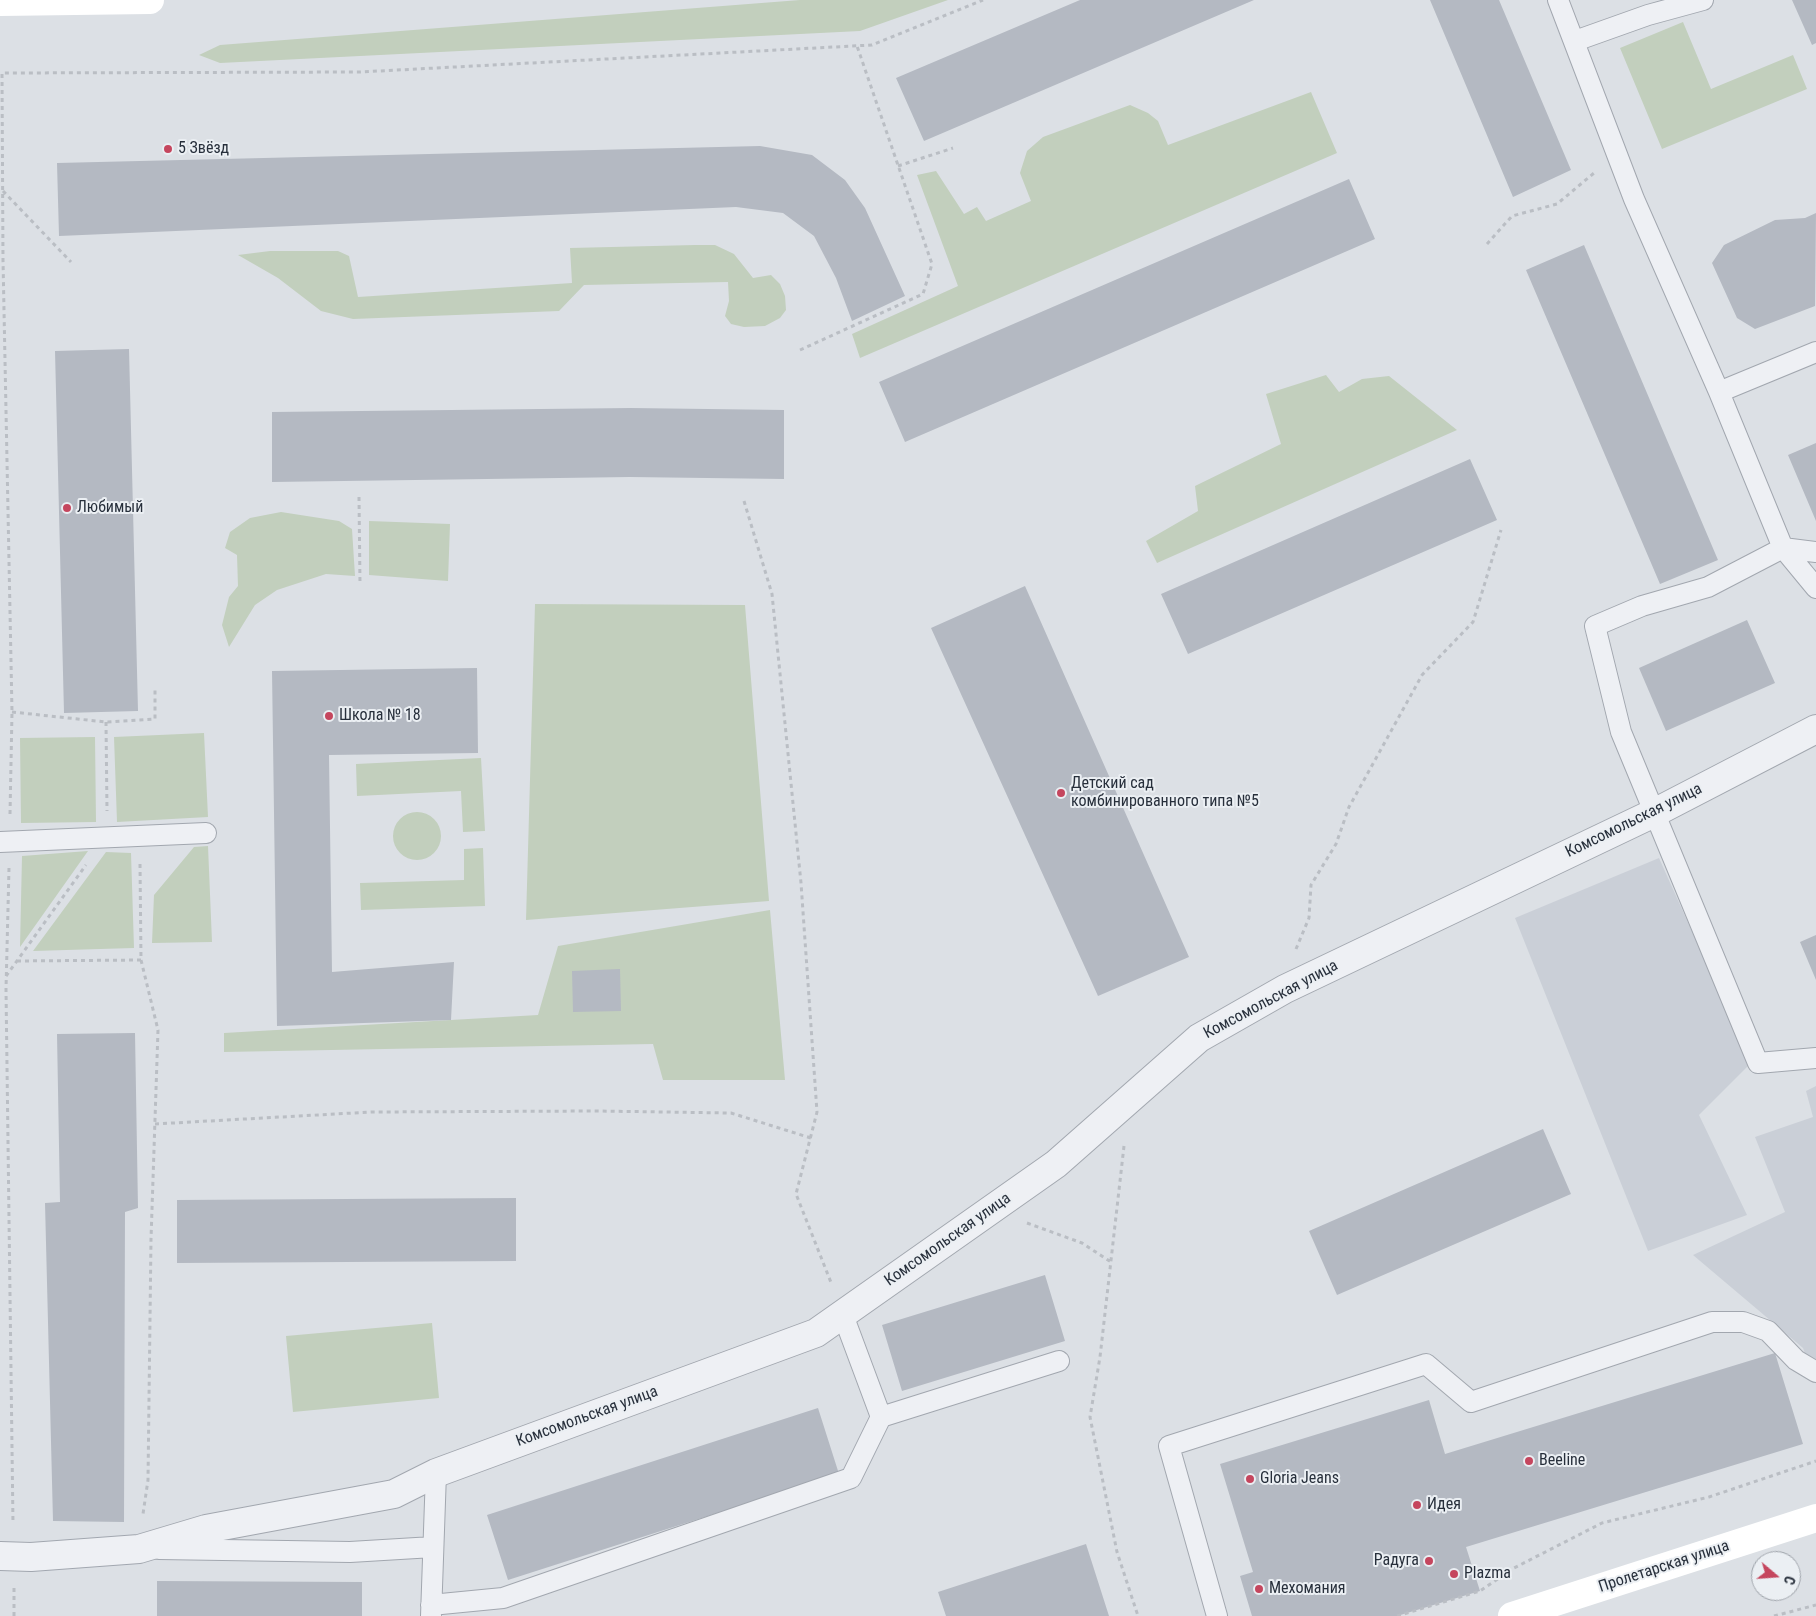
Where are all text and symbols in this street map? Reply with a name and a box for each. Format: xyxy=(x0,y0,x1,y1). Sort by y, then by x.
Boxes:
place label: 5 Звёзд xyxy=(178,139,229,159)
marker: 5 Звёзд xyxy=(162,143,174,155)
place label: Любимый xyxy=(77,498,143,518)
marker: Любимый xyxy=(61,502,73,514)
place label: Школа № 18 xyxy=(339,706,421,726)
marker: Школа № 18 xyxy=(323,710,335,722)
place label: Детский сад комбинированного типа №5 xyxy=(1071,774,1259,812)
street label: Комсомольская улица xyxy=(1563,780,1705,862)
marker: Детский сад комбинированного типа №5 xyxy=(1055,787,1067,799)
street label: Комсомольская улица xyxy=(1201,956,1341,1044)
street label: Комсомольская улица xyxy=(881,1189,1015,1291)
street label: Комсомольская улица xyxy=(513,1382,661,1452)
place label: Beeline xyxy=(1539,1451,1585,1471)
marker: Beeline xyxy=(1523,1455,1535,1467)
place label: Gloria Jeans xyxy=(1260,1469,1339,1489)
marker: Gloria Jeans xyxy=(1244,1473,1256,1485)
place label: Идея xyxy=(1427,1495,1461,1515)
marker: Идея xyxy=(1411,1499,1423,1511)
street label: Пролетарская улица xyxy=(1596,1537,1732,1597)
place label: Радуга xyxy=(1374,1551,1419,1571)
north arrow xyxy=(1751,1551,1801,1601)
marker: Радуга xyxy=(1423,1555,1435,1567)
place label: Plazma xyxy=(1464,1564,1511,1584)
marker: Plazma xyxy=(1448,1568,1460,1580)
text: С xyxy=(1780,1574,1798,1587)
place label: Мехомания xyxy=(1269,1579,1345,1599)
marker: Мехомания xyxy=(1253,1583,1265,1595)

